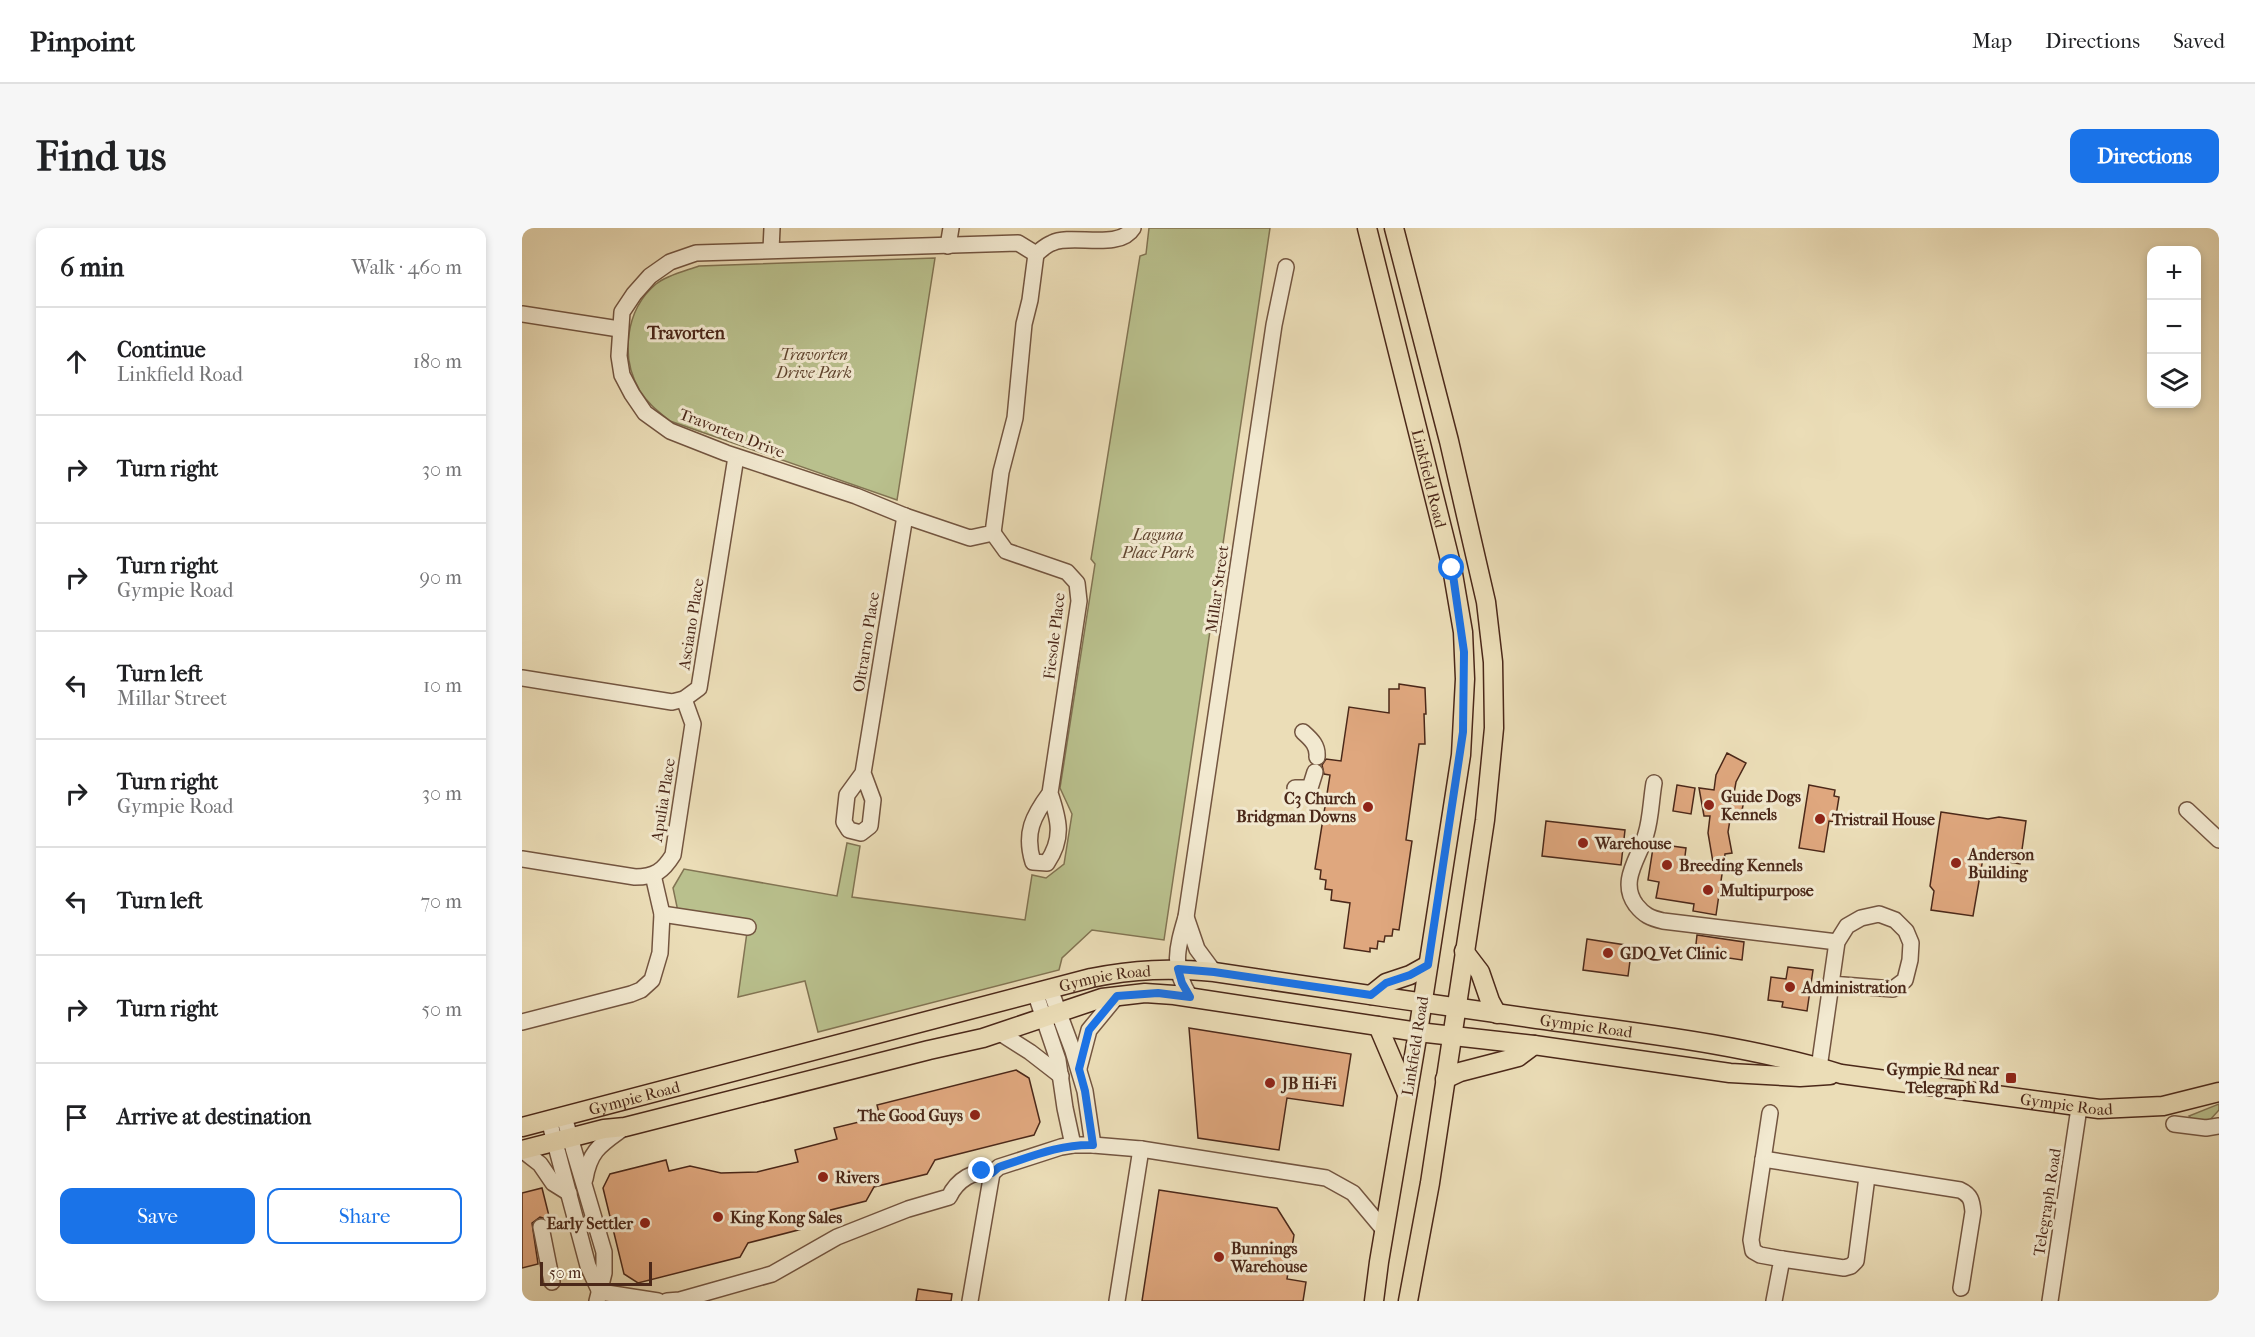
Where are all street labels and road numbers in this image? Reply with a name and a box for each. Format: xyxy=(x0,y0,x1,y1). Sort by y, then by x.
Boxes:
street label: Travorten Drive xyxy=(677,404,788,462)
street label: Linkfield Road xyxy=(1408,427,1451,530)
street label: Millar Street xyxy=(1201,544,1233,634)
street label: Asciano Place xyxy=(674,577,708,672)
street label: Oltrarno Place xyxy=(849,591,883,693)
street label: Fiesole Place xyxy=(1039,592,1069,680)
street label: Apulia Place xyxy=(647,757,679,844)
street label: Gympie Road xyxy=(1057,961,1152,996)
street label: Linkfield Road xyxy=(1398,994,1432,1097)
street label: Gympie Road xyxy=(1539,1010,1634,1041)
street label: Gympie Road xyxy=(587,1077,682,1119)
street label: Gympie Road xyxy=(2019,1089,2113,1119)
street label: Telegraph Road xyxy=(2029,1146,2065,1257)

